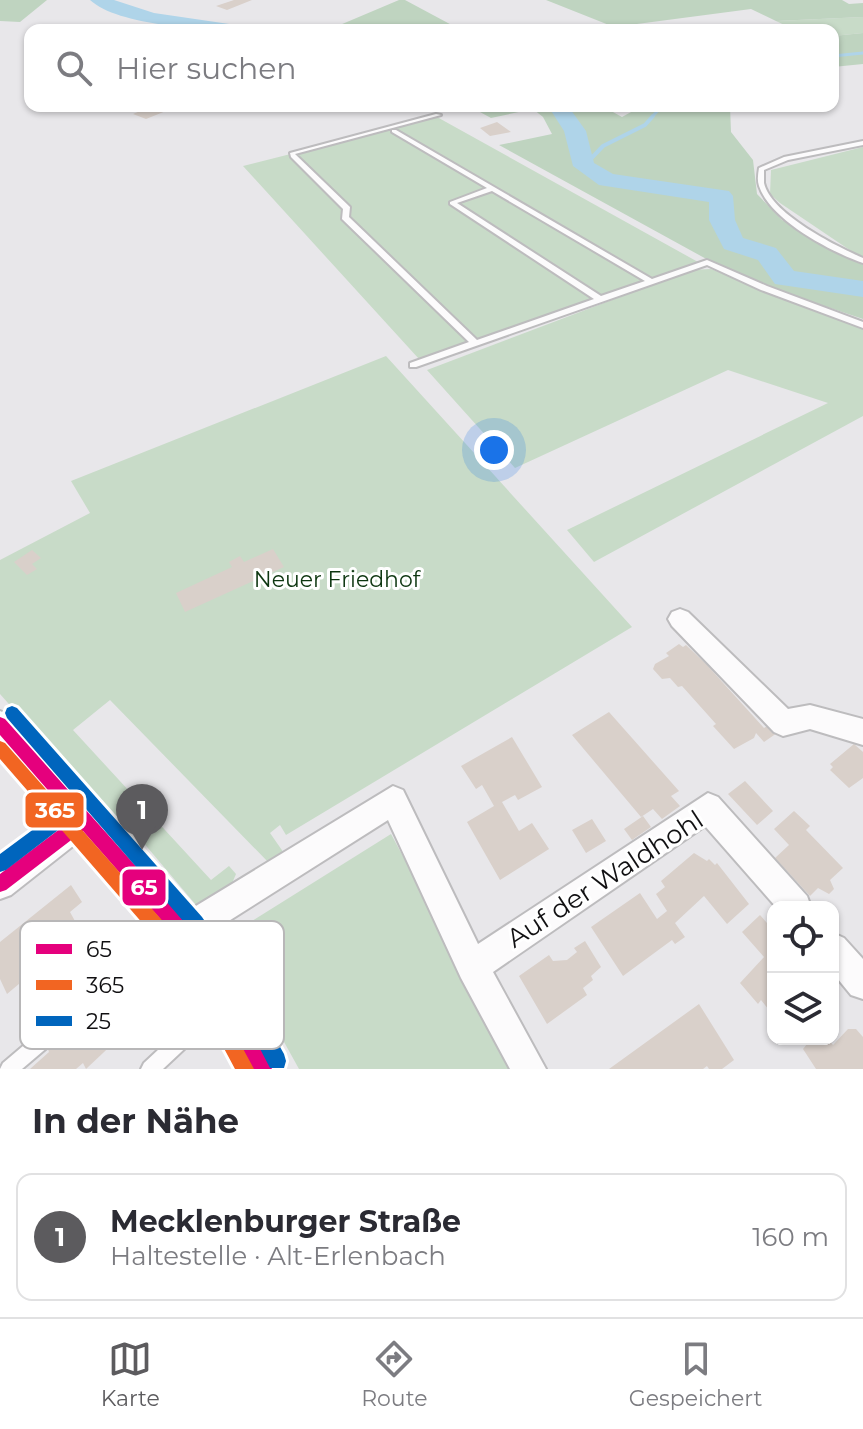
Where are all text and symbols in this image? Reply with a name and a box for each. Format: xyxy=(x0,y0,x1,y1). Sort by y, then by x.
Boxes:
search box xyxy=(24,24,839,112)
icon: search xyxy=(52,46,96,90)
text: Hier suchen xyxy=(116,50,297,87)
your location xyxy=(474,430,514,470)
park label: Neuer Friedhof xyxy=(254,566,422,593)
pin: 1 xyxy=(116,784,168,850)
line badge: 365 xyxy=(24,791,85,829)
text: 365 xyxy=(34,797,75,824)
street label: Auf der Waldhohl xyxy=(501,804,709,954)
line badge: 65 xyxy=(121,868,167,907)
text: 65 xyxy=(130,874,158,901)
map controls xyxy=(767,901,839,1045)
button: locate xyxy=(767,901,839,973)
legend xyxy=(20,921,284,1049)
text: 65 xyxy=(86,936,112,963)
text: 365 xyxy=(86,972,124,999)
button: layers xyxy=(767,973,839,1045)
text: 25 xyxy=(86,1008,111,1035)
text: In der Nähe xyxy=(32,1100,239,1142)
text: Mecklenburger Straße xyxy=(110,1203,461,1240)
text: 1 xyxy=(55,1221,65,1253)
text: 160 m xyxy=(752,1221,829,1253)
text: Haltestelle · Alt-Erlenbach xyxy=(110,1240,446,1272)
tab: Karte xyxy=(101,1337,160,1412)
tab: Route xyxy=(361,1337,427,1412)
tab: Gespeichert xyxy=(629,1337,762,1412)

